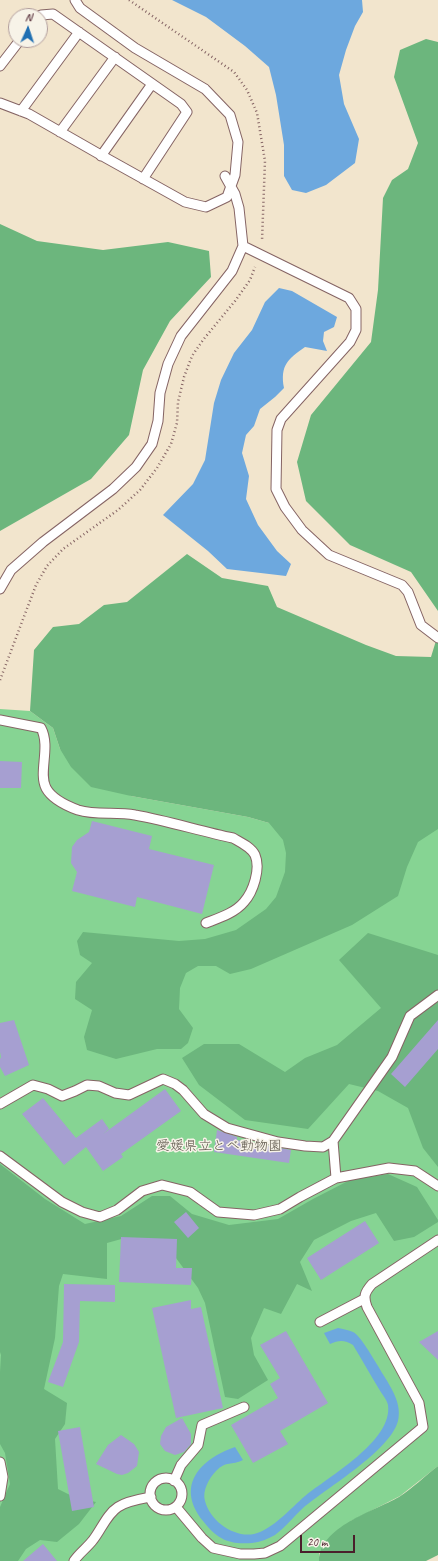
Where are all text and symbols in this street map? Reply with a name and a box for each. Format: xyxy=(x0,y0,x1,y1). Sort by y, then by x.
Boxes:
north arrow xyxy=(8,8,48,48)
text: N xyxy=(25,10,32,24)
park label: 愛媛県立とべ動物園 xyxy=(156,1138,282,1154)
scale bar xyxy=(302,1527,357,1553)
text: 20 m xyxy=(307,1534,327,1550)

